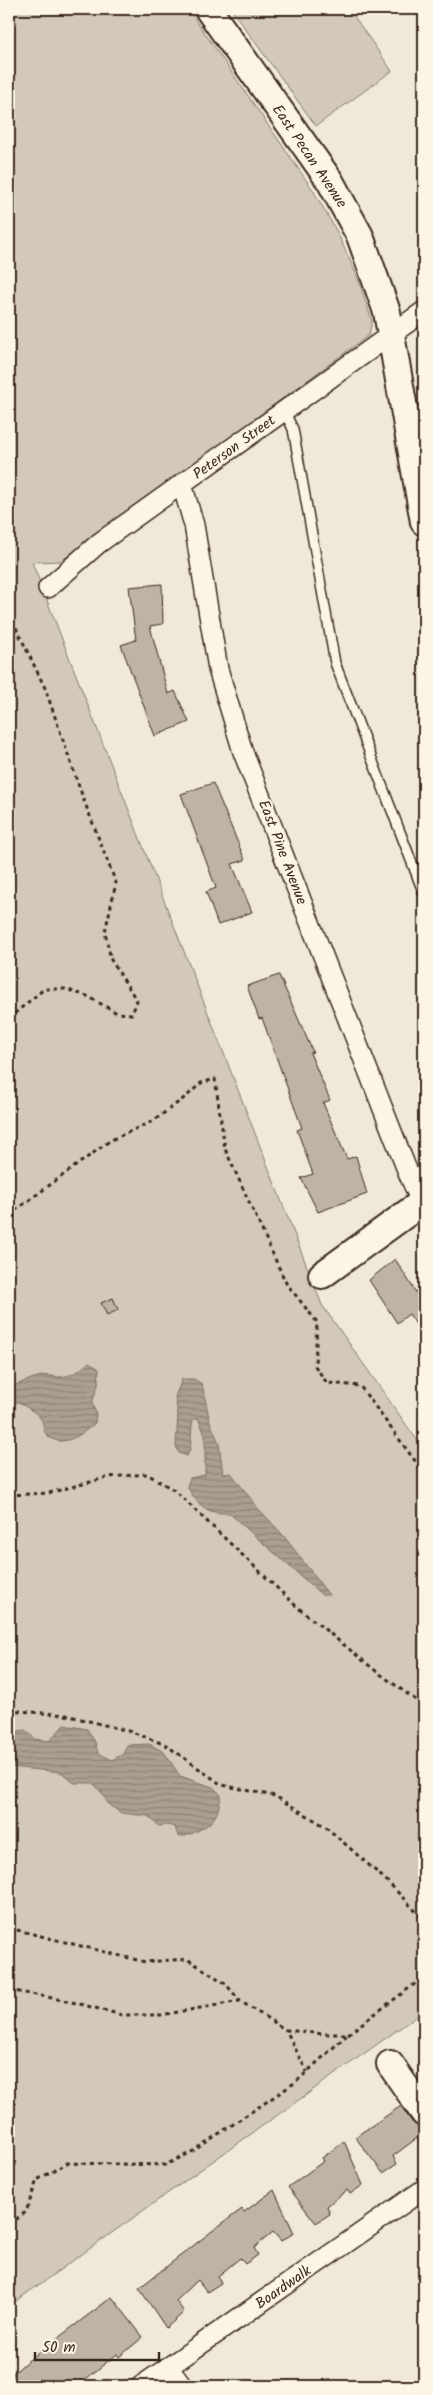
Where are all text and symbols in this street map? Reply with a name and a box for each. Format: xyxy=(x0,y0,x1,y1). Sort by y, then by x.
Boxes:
street label: East Pecan Avenue xyxy=(265,100,353,214)
street label: Peterson Street xyxy=(188,409,281,486)
street label: East Pine Avenue xyxy=(251,796,313,909)
street label: Boardwalk xyxy=(251,2259,317,2316)
scale bar xyxy=(35,2330,159,2362)
text: 50 m xyxy=(42,2336,76,2360)

